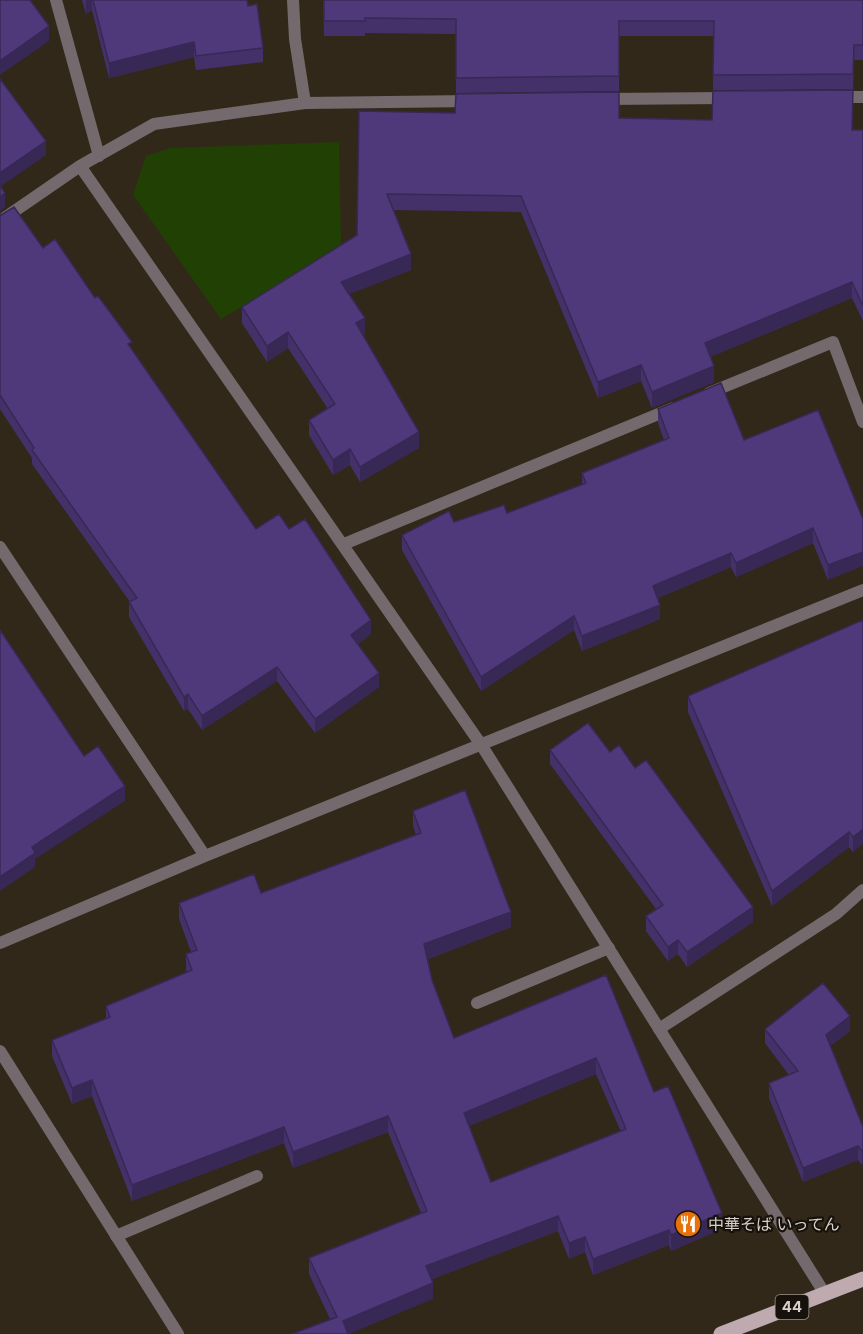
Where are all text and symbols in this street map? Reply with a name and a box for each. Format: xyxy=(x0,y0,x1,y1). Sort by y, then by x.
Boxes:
restaurant icon: 中華そば いってん xyxy=(673,1209,703,1239)
place label: 中華そば いってん xyxy=(708,1214,840,1234)
road number: 44 xyxy=(776,1295,808,1319)

